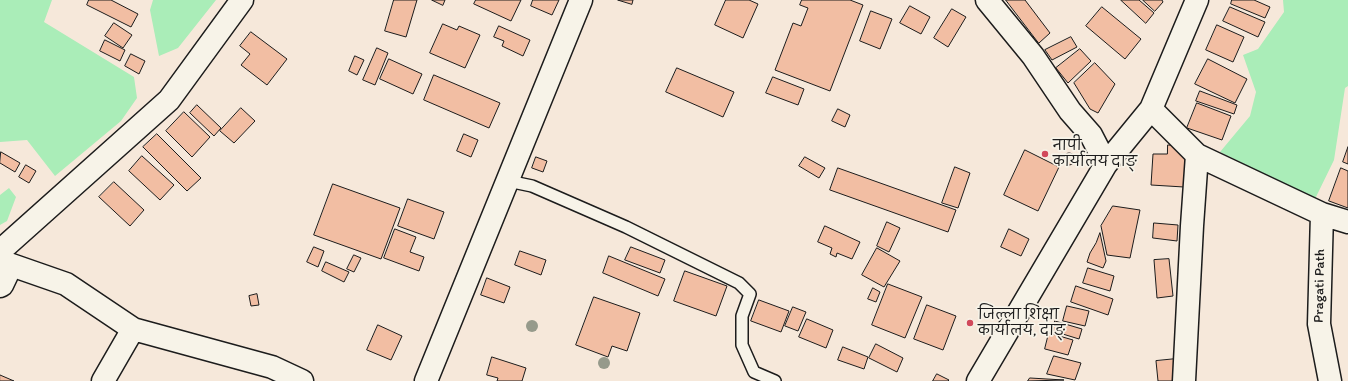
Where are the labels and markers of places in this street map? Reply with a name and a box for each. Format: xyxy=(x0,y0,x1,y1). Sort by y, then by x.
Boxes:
place label: नापी कार्यालय दाङ् xyxy=(1053,138,1137,170)
marker: नापी कार्यालय दाङ् xyxy=(1040,149,1050,159)
place label: जिल्ला शिक्षा कार्यालय, दाङ् xyxy=(978,307,1065,340)
marker: जिल्ला शिक्षा कार्यालय, दाङ् xyxy=(965,318,975,328)

